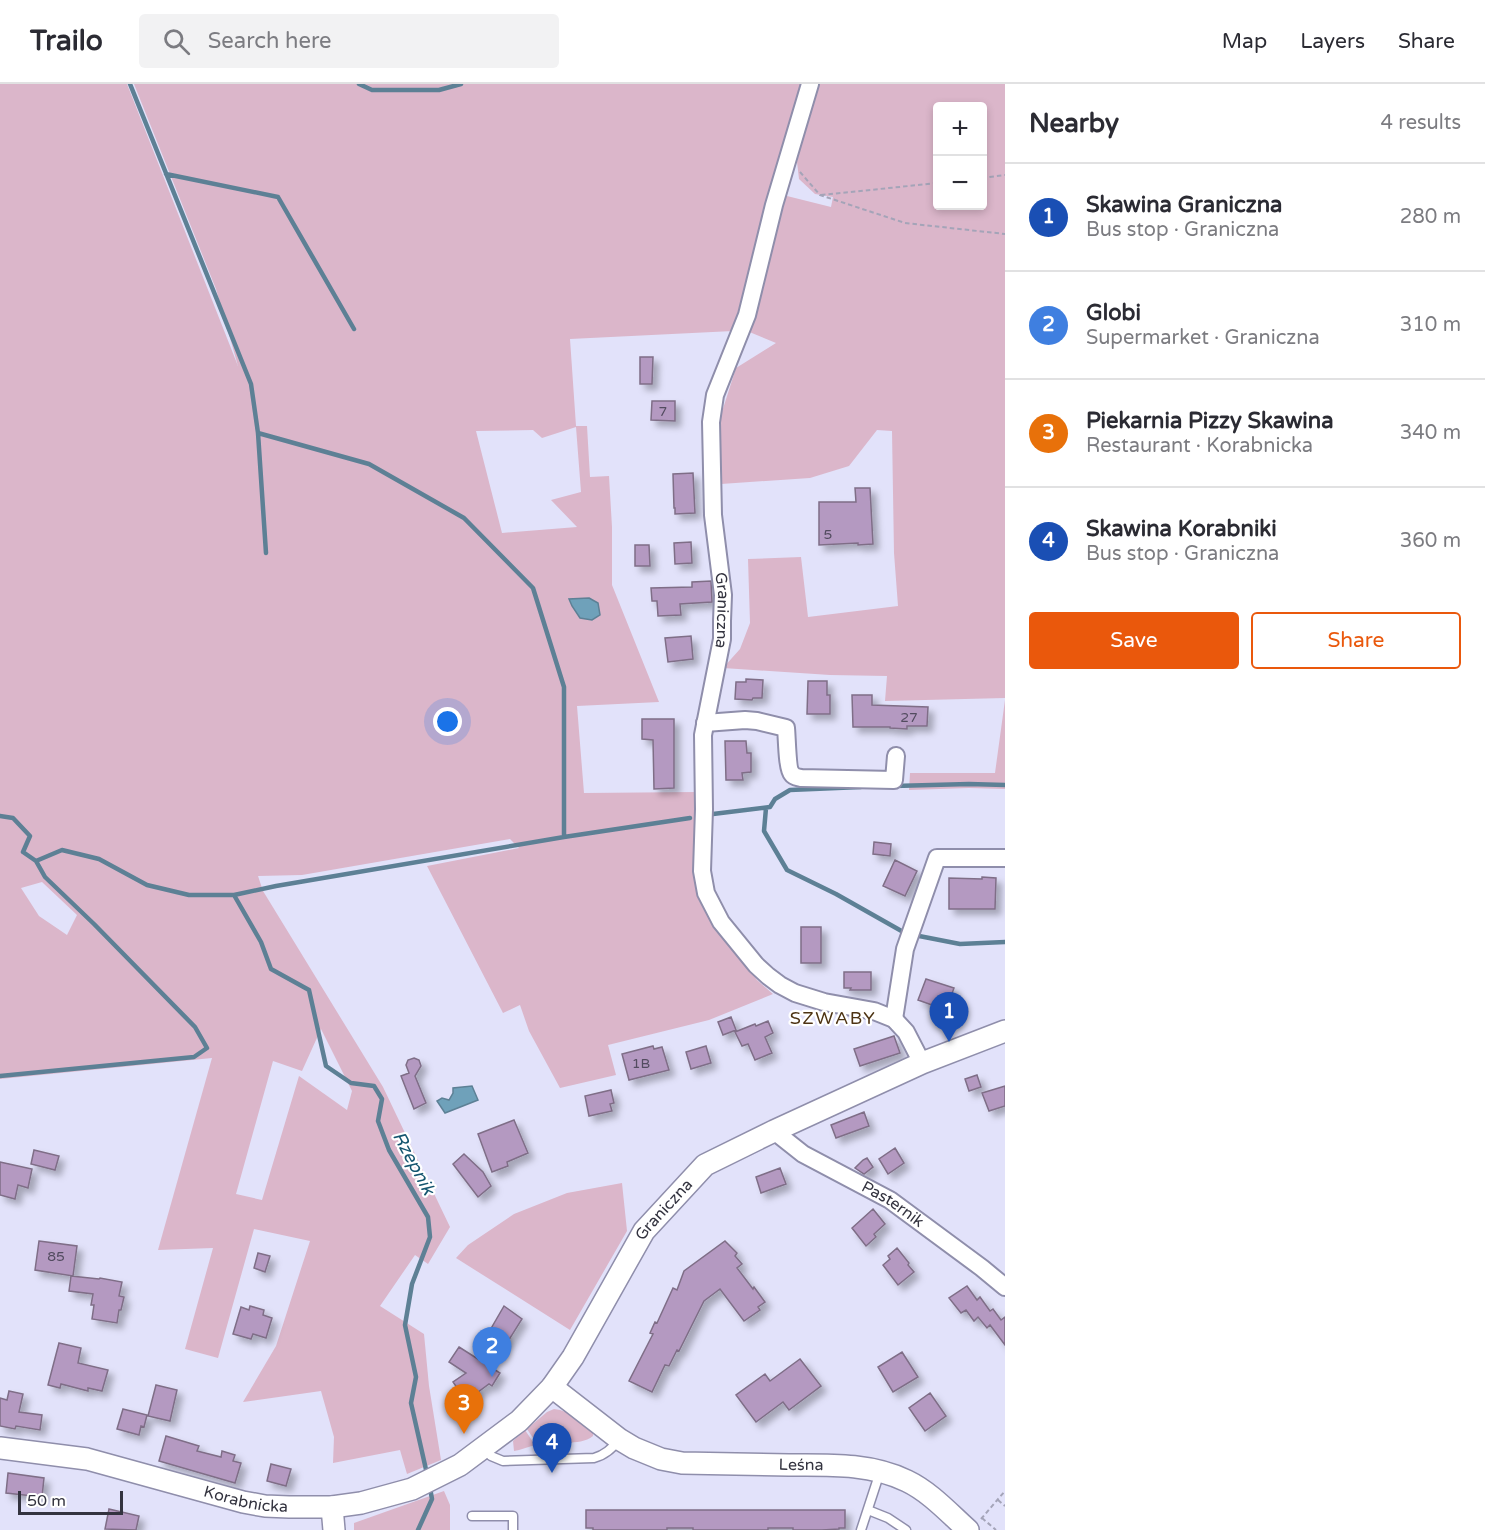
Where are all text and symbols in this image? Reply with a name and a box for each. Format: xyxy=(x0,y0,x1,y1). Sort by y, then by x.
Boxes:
search box xyxy=(139,14,559,68)
text: Trailo xyxy=(30,24,103,58)
icon: search xyxy=(160,25,193,58)
text: Search here xyxy=(208,28,332,54)
text: Map xyxy=(1222,29,1267,54)
text: Layers xyxy=(1300,29,1365,54)
text: Share xyxy=(1398,29,1455,54)
map controls xyxy=(933,102,987,210)
button: + xyxy=(933,102,987,156)
text: Nearby xyxy=(1029,108,1119,139)
text: 4 results xyxy=(1381,111,1461,135)
button: − xyxy=(933,156,987,210)
text: Skawina Graniczna xyxy=(1086,192,1282,218)
text: 1 xyxy=(1042,205,1055,229)
text: 280 m xyxy=(1400,205,1461,229)
text: Bus stop · Graniczna xyxy=(1086,218,1279,242)
text: Globi xyxy=(1086,300,1141,326)
text: 2 xyxy=(1042,313,1055,337)
text: 310 m xyxy=(1400,313,1461,337)
text: Supermarket · Graniczna xyxy=(1086,326,1320,350)
house number: 7 xyxy=(659,403,667,420)
text: Piekarnia Pizzy Skawina xyxy=(1086,408,1334,434)
text: 3 xyxy=(1042,421,1055,445)
text: 340 m xyxy=(1400,421,1461,445)
text: Restaurant · Korabnicka xyxy=(1086,434,1313,458)
text: Skawina Korabniki xyxy=(1086,516,1277,542)
house number: 5 xyxy=(824,526,832,543)
text: 4 xyxy=(1042,529,1055,553)
text: 360 m xyxy=(1400,529,1461,553)
text: Bus stop · Graniczna xyxy=(1086,542,1279,566)
street label: Graniczna xyxy=(710,571,733,650)
button: Save xyxy=(1029,612,1239,669)
button: Share xyxy=(1251,612,1461,669)
your location xyxy=(433,707,462,736)
house number: 27 xyxy=(900,709,918,726)
pin: 1 xyxy=(930,992,968,1042)
district label: SZWABY xyxy=(790,1007,876,1029)
house number: 1B xyxy=(632,1055,650,1072)
water label: Rzepnik xyxy=(388,1128,440,1199)
street label: Graniczna xyxy=(631,1175,697,1244)
street label: Pasternik xyxy=(858,1177,928,1232)
house number: 85 xyxy=(47,1248,65,1265)
pin: 2 xyxy=(472,1328,512,1377)
pin: 3 xyxy=(444,1384,484,1434)
pin: 4 xyxy=(532,1424,572,1473)
street label: Leśna xyxy=(778,1455,824,1475)
street label: Korabnicka xyxy=(202,1482,288,1517)
scale bar xyxy=(18,1488,123,1516)
text: 50 m xyxy=(27,1491,66,1511)

